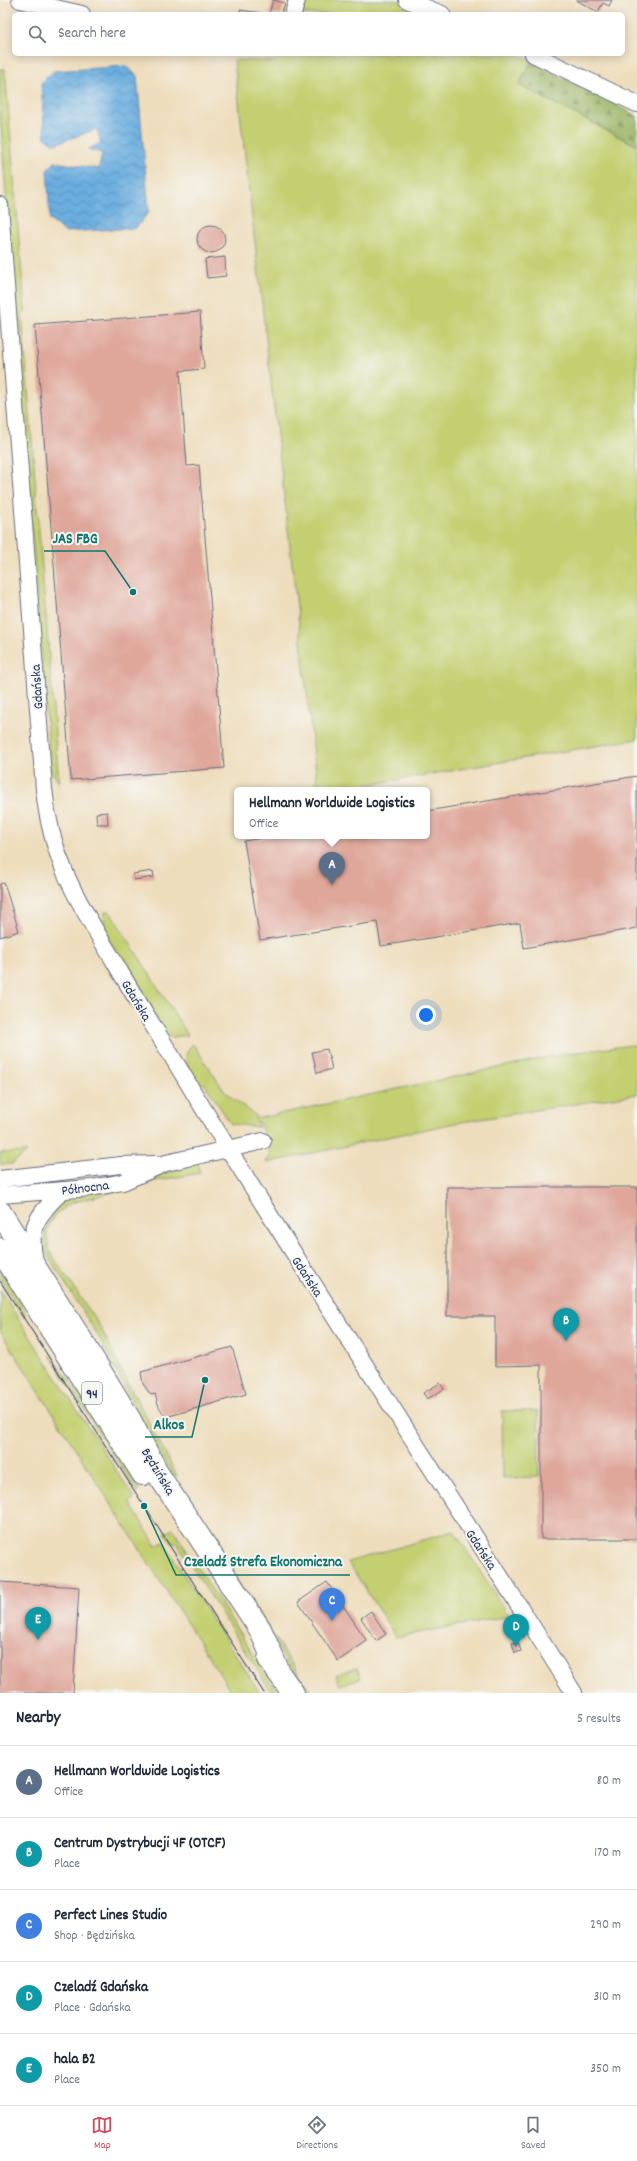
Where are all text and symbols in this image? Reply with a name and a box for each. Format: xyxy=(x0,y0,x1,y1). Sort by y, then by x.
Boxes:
search box xyxy=(12,12,625,56)
icon: search xyxy=(26,23,48,45)
text: Search here xyxy=(58,23,126,45)
callout: JAS FBG xyxy=(44,524,105,551)
text: JAS FBG xyxy=(52,529,98,551)
street label: Gdańska xyxy=(26,663,50,710)
popup xyxy=(234,787,430,839)
text: Hellmann Worldwide Logistics xyxy=(249,793,415,815)
text: Office xyxy=(249,815,278,834)
pin: A xyxy=(319,852,345,885)
street label: Gdańska xyxy=(115,977,156,1026)
your location xyxy=(416,1005,436,1025)
street label: Północna xyxy=(60,1176,110,1202)
street label: Gdańska xyxy=(286,1253,327,1302)
pin: B xyxy=(553,1308,579,1341)
road number: 94 xyxy=(82,1382,102,1404)
callout: Alkos xyxy=(145,1410,192,1437)
text: Alkos xyxy=(154,1415,184,1437)
street label: Będzińska xyxy=(135,1445,179,1500)
street label: Gdańska xyxy=(460,1526,501,1575)
callout: Czeladź Strefa Ekonomiczna xyxy=(176,1548,350,1575)
text: Czeladź Strefa Ekonomiczna xyxy=(184,1552,343,1574)
pin: C xyxy=(319,1588,345,1621)
pin: E xyxy=(25,1607,51,1640)
pin: D xyxy=(503,1614,529,1647)
text: Nearby xyxy=(16,1707,60,1731)
text: 5 results xyxy=(577,1710,621,1729)
text: Hellmann Worldwide Logistics xyxy=(54,1761,220,1783)
text: A xyxy=(25,1772,33,1791)
text: 80 m xyxy=(597,1772,621,1791)
text: Office xyxy=(54,1783,83,1802)
text: Centrum Dystrybucji 4F (OTCF) xyxy=(54,1833,225,1855)
text: B xyxy=(26,1844,32,1863)
text: 170 m xyxy=(594,1844,621,1863)
text: Place xyxy=(54,1855,80,1874)
text: Perfect Lines Studio xyxy=(54,1905,167,1927)
text: C xyxy=(26,1916,32,1935)
text: 290 m xyxy=(590,1916,621,1935)
text: Shop · Będzińska xyxy=(54,1927,135,1946)
text: Czeladź Gdańska xyxy=(54,1977,148,1999)
text: D xyxy=(26,1988,32,2007)
text: 310 m xyxy=(593,1988,621,2007)
text: Place · Gdańska xyxy=(54,1999,131,2018)
text: hala B2 xyxy=(54,2049,96,2071)
text: E xyxy=(26,2060,32,2079)
text: 350 m xyxy=(590,2060,621,2079)
text: Place xyxy=(54,2071,80,2090)
tab: Map xyxy=(91,2114,113,2154)
tab: Directions xyxy=(296,2114,338,2154)
tab: Saved xyxy=(521,2114,546,2154)

